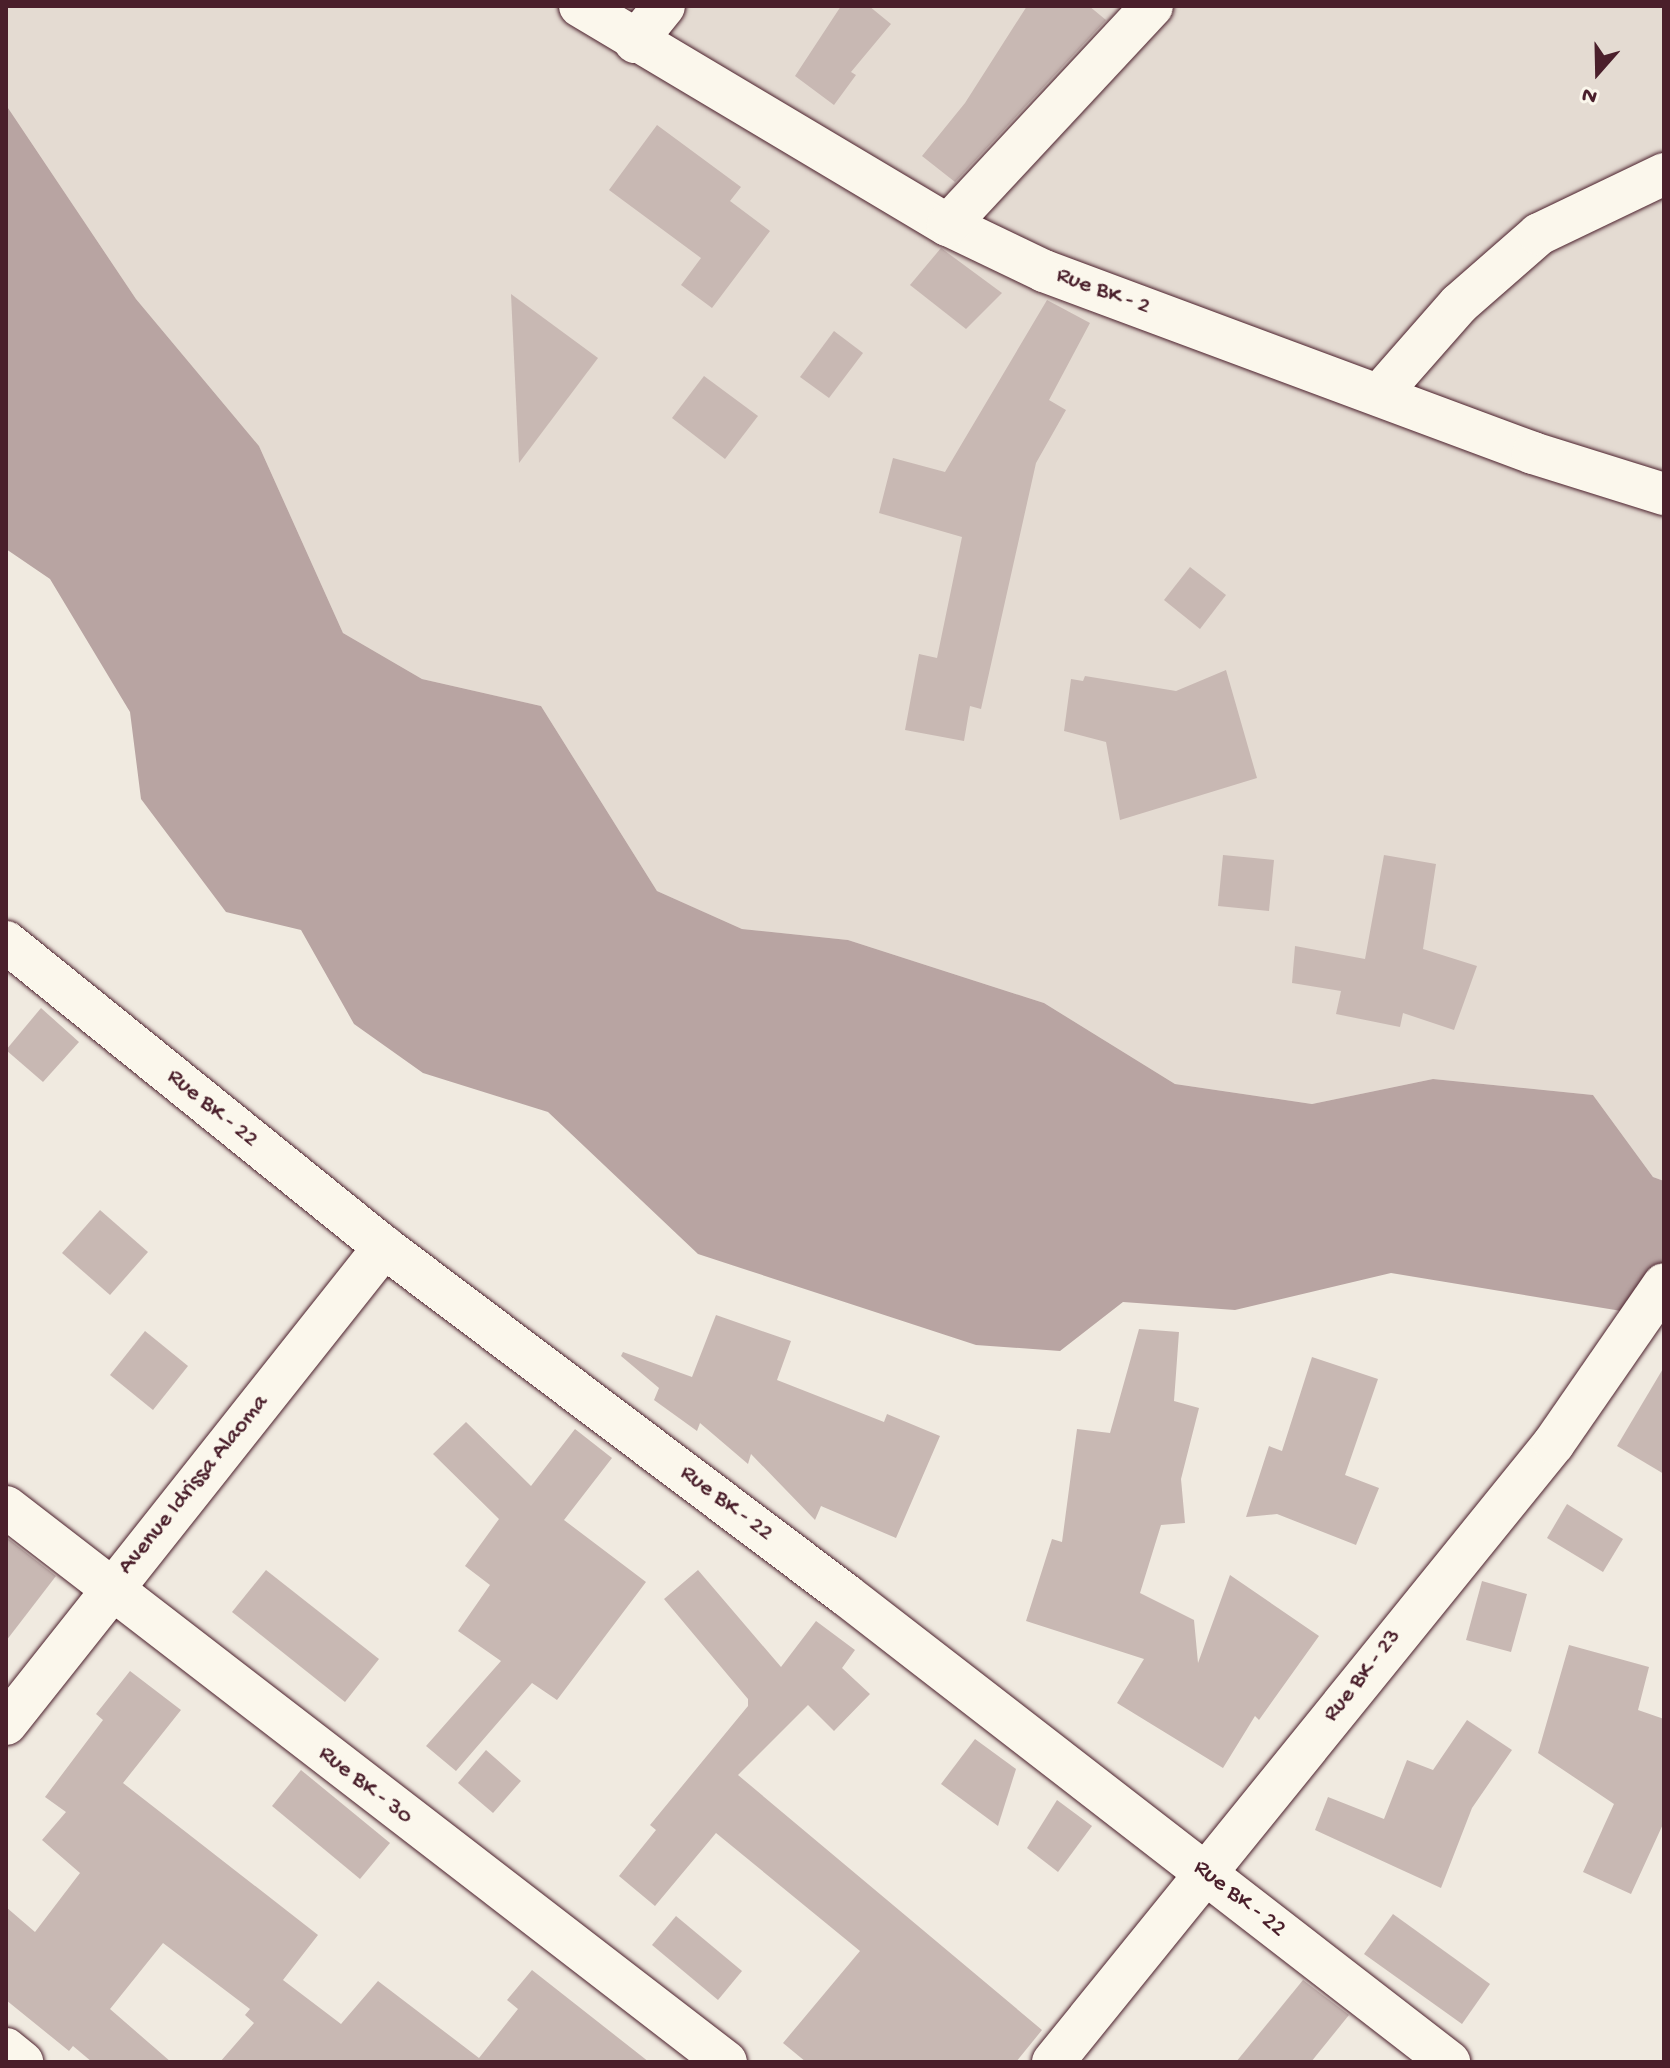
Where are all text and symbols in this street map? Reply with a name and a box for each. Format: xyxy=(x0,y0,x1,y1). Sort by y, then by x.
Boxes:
north arrow xyxy=(1558,32,1638,112)
text: N xyxy=(1579,80,1601,109)
street label: Rue BK - 2 xyxy=(1052,262,1154,322)
street label: Rue BK - 22 xyxy=(160,1063,264,1155)
street label: Avenue Idrissa Alaoma xyxy=(112,1389,276,1581)
street label: Rue BK - 22 xyxy=(673,1459,779,1549)
street label: Rue BK - 23 xyxy=(1318,1624,1408,1728)
street label: Rue BK - 30 xyxy=(312,1740,418,1832)
street label: Rue BK - 22 xyxy=(1187,1854,1291,1944)

